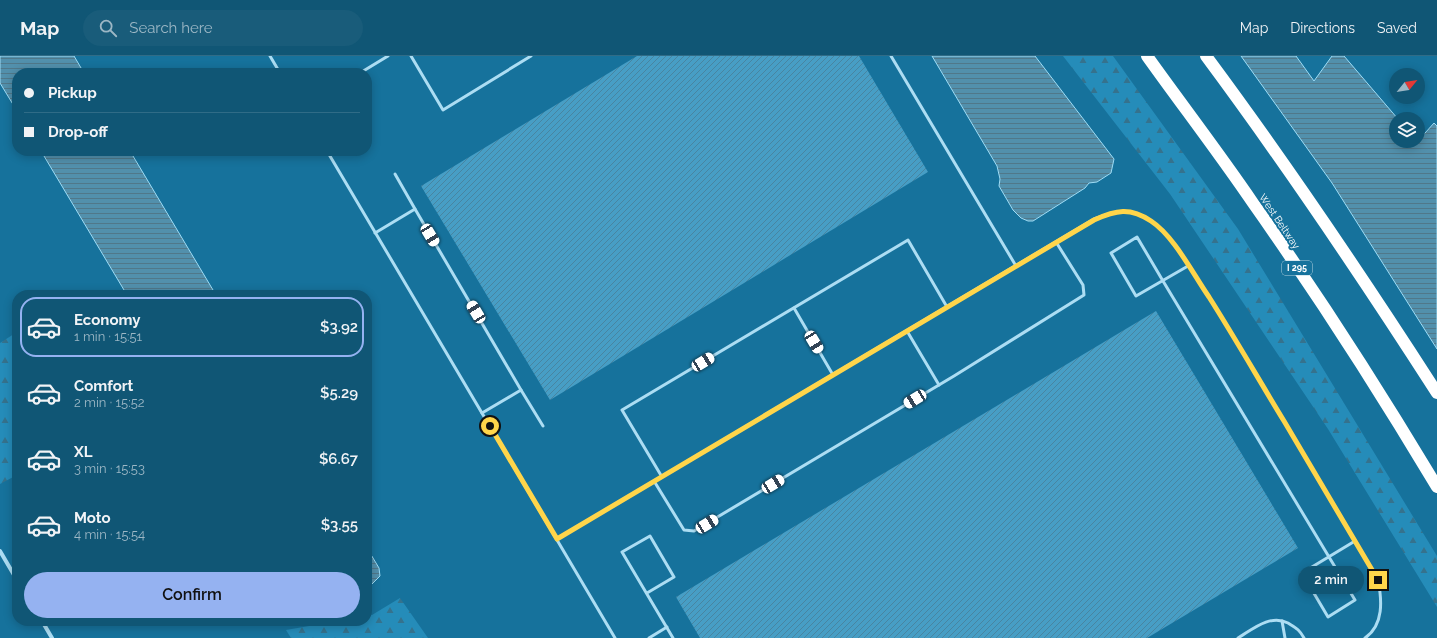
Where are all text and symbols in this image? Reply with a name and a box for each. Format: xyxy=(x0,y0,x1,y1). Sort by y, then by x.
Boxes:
search box xyxy=(83,10,363,46)
text: Map xyxy=(20,17,59,39)
icon: search xyxy=(97,17,119,39)
text: Search here xyxy=(129,19,213,37)
text: Map xyxy=(1240,20,1268,36)
text: Directions xyxy=(1290,20,1355,36)
text: Saved xyxy=(1377,20,1417,36)
north arrow xyxy=(1389,68,1425,104)
map controls xyxy=(1389,68,1425,148)
text: Pickup xyxy=(48,84,97,102)
button: layers xyxy=(1389,112,1425,148)
text: Drop-off xyxy=(48,123,108,141)
street label: West Beltway xyxy=(1257,192,1302,251)
car xyxy=(419,222,441,248)
road number: I 295 xyxy=(1282,261,1312,275)
car xyxy=(465,299,487,325)
icon: car xyxy=(26,309,62,345)
text: Economy xyxy=(74,311,141,329)
text: $3.92 xyxy=(320,318,358,336)
text: 1 min · 15:51 xyxy=(74,329,142,344)
car xyxy=(803,329,825,355)
car xyxy=(690,351,716,373)
icon: car xyxy=(26,375,62,411)
text: Comfort xyxy=(74,377,133,395)
text: $5.29 xyxy=(320,384,358,402)
car xyxy=(902,388,928,410)
text: 2 min · 15:52 xyxy=(74,395,145,410)
route start xyxy=(481,417,499,435)
icon: car xyxy=(26,441,62,477)
text: XL xyxy=(74,443,92,461)
text: $6.67 xyxy=(319,450,358,468)
text: 3 min · 15:53 xyxy=(74,461,145,476)
car xyxy=(760,473,786,495)
icon: car xyxy=(26,507,62,543)
text: Moto xyxy=(74,509,111,527)
car xyxy=(694,513,720,535)
text: $3.55 xyxy=(321,516,358,534)
text: 4 min · 15:54 xyxy=(74,527,145,542)
callout: 2 min xyxy=(1298,566,1364,594)
route end xyxy=(1369,571,1387,589)
button: Confirm xyxy=(24,572,360,618)
text: 2 min xyxy=(1314,572,1348,587)

